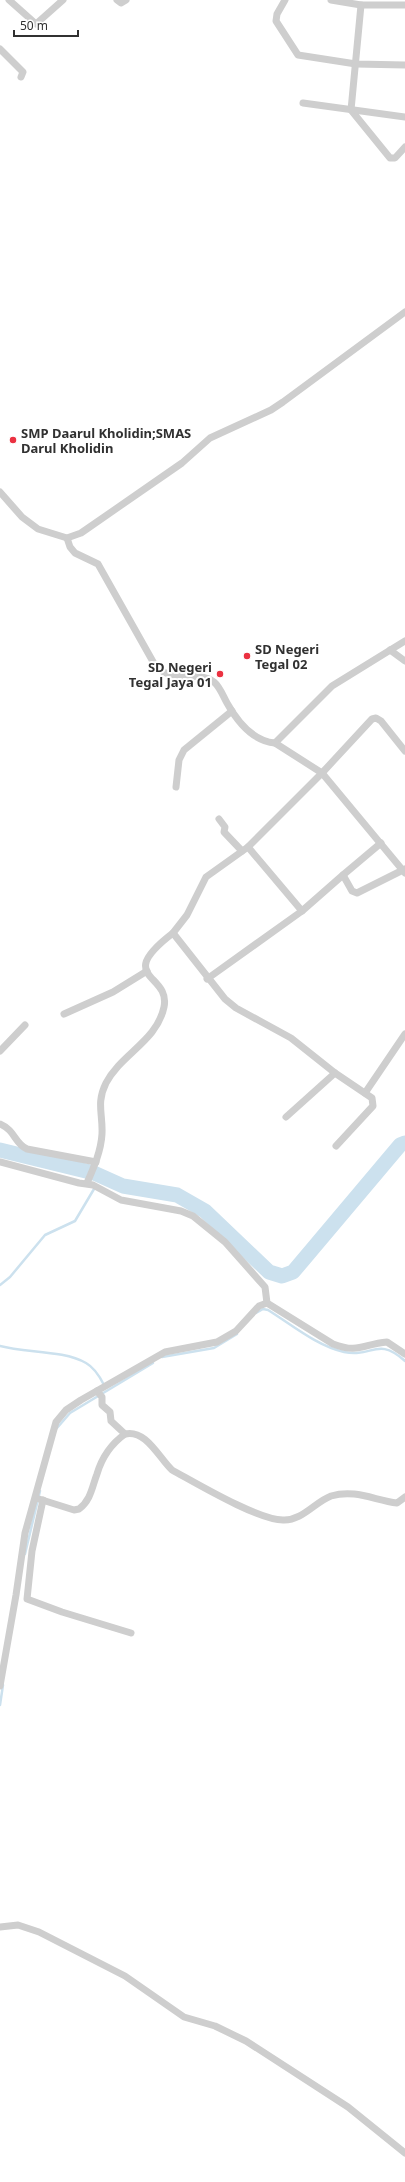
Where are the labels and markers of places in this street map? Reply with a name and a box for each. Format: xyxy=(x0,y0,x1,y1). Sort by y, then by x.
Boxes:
place label: SMP Daarul Kholidin;SMAS Darul Kholidin xyxy=(21,424,191,457)
marker: SMP Daarul Kholidin;SMAS Darul Kholidin xyxy=(8,435,18,445)
place label: SD Negeri Tegal 02 xyxy=(255,640,319,673)
marker: SD Negeri Tegal 02 xyxy=(242,651,252,661)
place label: SD Negeri Tegal Jaya 01 xyxy=(129,658,212,691)
marker: SD Negeri Tegal Jaya 01 xyxy=(215,669,225,679)

